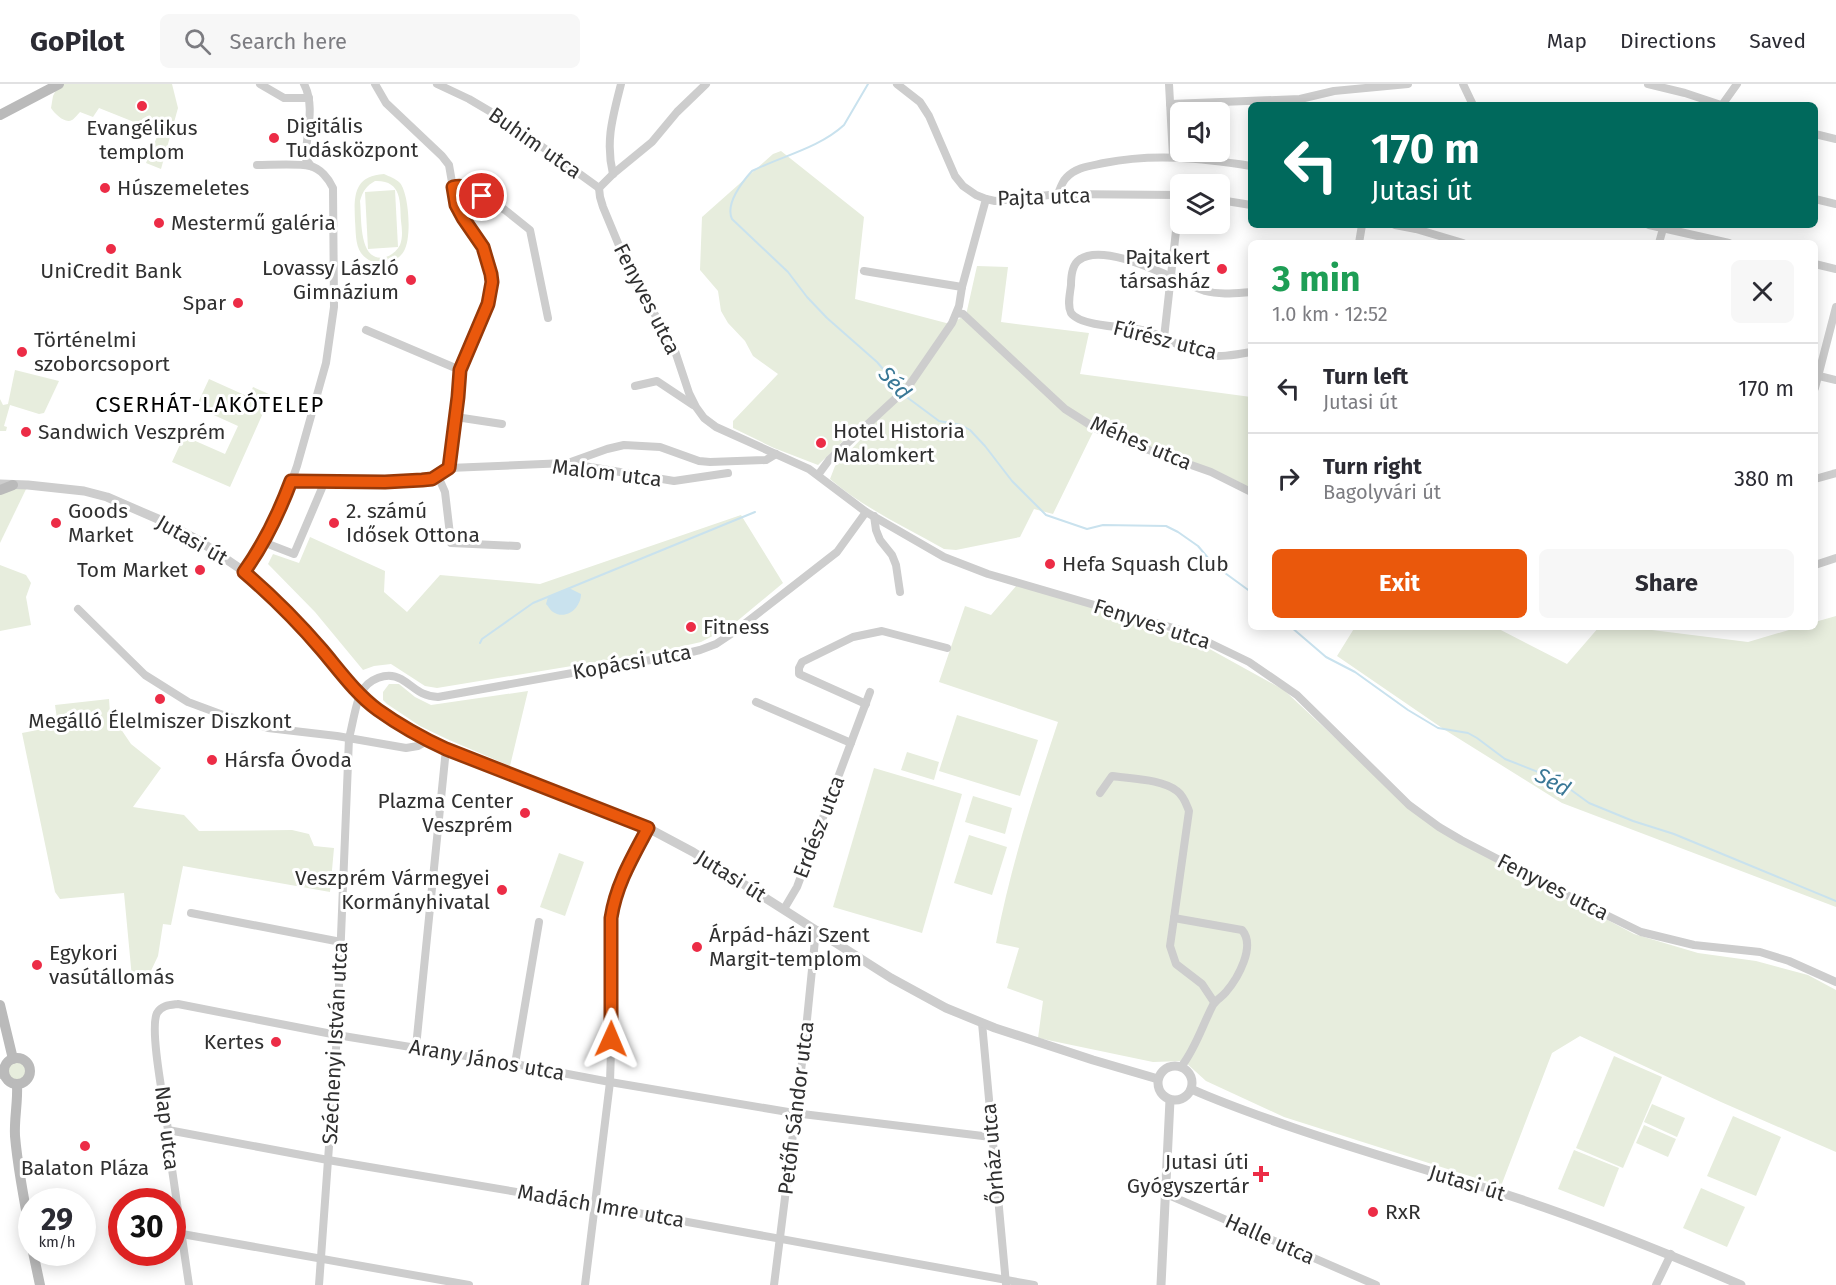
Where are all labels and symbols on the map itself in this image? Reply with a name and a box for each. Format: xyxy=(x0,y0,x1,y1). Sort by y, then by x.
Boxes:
marker: Evangélikus templom xyxy=(135,99,149,113)
street label: Buhim utca xyxy=(484,102,586,184)
place label: Digitális Tudásközpont xyxy=(286,113,419,163)
place label: Evangélikus templom xyxy=(86,115,198,165)
marker: Digitális Tudásközpont xyxy=(267,131,281,145)
pin xyxy=(456,170,507,221)
place label: Húszemeletes xyxy=(117,175,249,201)
marker: Húszemeletes xyxy=(98,181,112,195)
street label: Pajta utca xyxy=(997,182,1091,212)
place label: Mestermű galéria xyxy=(171,210,336,236)
marker: Mestermű galéria xyxy=(152,216,166,230)
street label: Fenyves utca xyxy=(608,239,686,359)
marker: UniCredit Bank xyxy=(104,242,118,256)
place label: Pajtakert társasház xyxy=(1120,244,1210,294)
place label: Lovassy László Gimnázium xyxy=(262,255,399,305)
place label: UniCredit Bank xyxy=(40,258,182,284)
marker: Pajtakert társasház xyxy=(1215,262,1229,276)
marker: Lovassy László Gimnázium xyxy=(404,273,418,287)
place label: Spar xyxy=(183,290,226,316)
marker: Spar xyxy=(231,296,245,310)
street label: Fűrész utca xyxy=(1110,315,1220,365)
place label: Történelmi szoborcsoport xyxy=(34,327,170,377)
marker: Történelmi szoborcsoport xyxy=(15,345,29,359)
water label: Séd xyxy=(872,360,917,405)
district label: CSERHÁT-LAKÓTELEP xyxy=(95,391,325,418)
street label: Méhes utca xyxy=(1086,410,1196,476)
place label: Hotel Historia Malomkert xyxy=(833,418,965,468)
place label: Sandwich Veszprém xyxy=(38,419,226,445)
marker: Sandwich Veszprém xyxy=(19,425,33,439)
marker: Hotel Historia Malomkert xyxy=(814,436,828,450)
street label: Malom utca xyxy=(551,453,663,493)
place label: Goods Market xyxy=(68,498,134,548)
place label: 2. számú Idősek Ottona xyxy=(346,498,480,548)
street label: Jutasi út xyxy=(152,509,233,571)
marker: Goods Market xyxy=(49,516,63,530)
marker: 2. számú Idősek Ottona xyxy=(327,516,341,530)
place label: Hefa Squash Club xyxy=(1062,551,1229,577)
place label: Tom Market xyxy=(77,557,188,583)
marker: Hefa Squash Club xyxy=(1043,557,1057,571)
marker: Tom Market xyxy=(193,563,207,577)
street label: Fenyves utca xyxy=(1090,593,1214,655)
place label: Fitness xyxy=(703,614,769,640)
marker: Fitness xyxy=(684,620,698,634)
street label: Kopácsi utca xyxy=(571,639,693,685)
marker: Megálló Élelmiszer Diszkont xyxy=(153,692,167,706)
place label: Megálló Élelmiszer Diszkont xyxy=(28,708,292,734)
place label: Hársfa Óvoda xyxy=(224,747,352,773)
marker: Hársfa Óvoda xyxy=(205,753,219,767)
water label: Séd xyxy=(1530,761,1575,803)
street label: Erdész utca xyxy=(788,772,850,882)
place label: Plazma Center Veszprém xyxy=(377,788,513,838)
marker: Plazma Center Veszprém xyxy=(518,806,532,820)
street label: Jutasi út xyxy=(691,844,771,908)
street label: Fenyves utca xyxy=(1493,848,1613,926)
place label: Veszprém Vármegyei Kormányhivatal xyxy=(295,865,490,915)
marker: Veszprém Vármegyei Kormányhivatal xyxy=(495,883,509,897)
place label: Árpád-házi Szent Margit-templom xyxy=(709,922,870,972)
place label: Egykori vasútállomás xyxy=(49,940,175,990)
marker: Árpád-házi Szent Margit-templom xyxy=(690,940,704,954)
street label: Széchenyi István utca xyxy=(317,941,353,1145)
marker: Egykori vasútállomás xyxy=(30,958,44,972)
position arrow xyxy=(579,1007,643,1071)
street label: Petőfi Sándor utca xyxy=(772,1020,820,1196)
place label: Kertes xyxy=(204,1029,264,1055)
street label: Arany János utca xyxy=(407,1034,567,1086)
marker: Kertes xyxy=(269,1035,283,1049)
street label: Nap utca xyxy=(149,1084,185,1172)
street label: Őrház utca xyxy=(976,1102,1010,1206)
marker: Balaton Pláza xyxy=(78,1139,92,1153)
place label: Jutasi úti Gyógyszertár xyxy=(1127,1149,1249,1199)
place label: Balaton Pláza xyxy=(21,1155,149,1181)
street label: Jutasi út xyxy=(1426,1159,1509,1207)
marker: Jutasi úti Gyógyszertár xyxy=(1254,1167,1268,1181)
street label: Madách Imre utca xyxy=(515,1179,687,1233)
speed limit sign: 30 xyxy=(108,1188,186,1266)
place label: RxR xyxy=(1385,1199,1421,1225)
marker: RxR xyxy=(1366,1205,1380,1219)
street label: Halle utca xyxy=(1221,1208,1319,1270)

